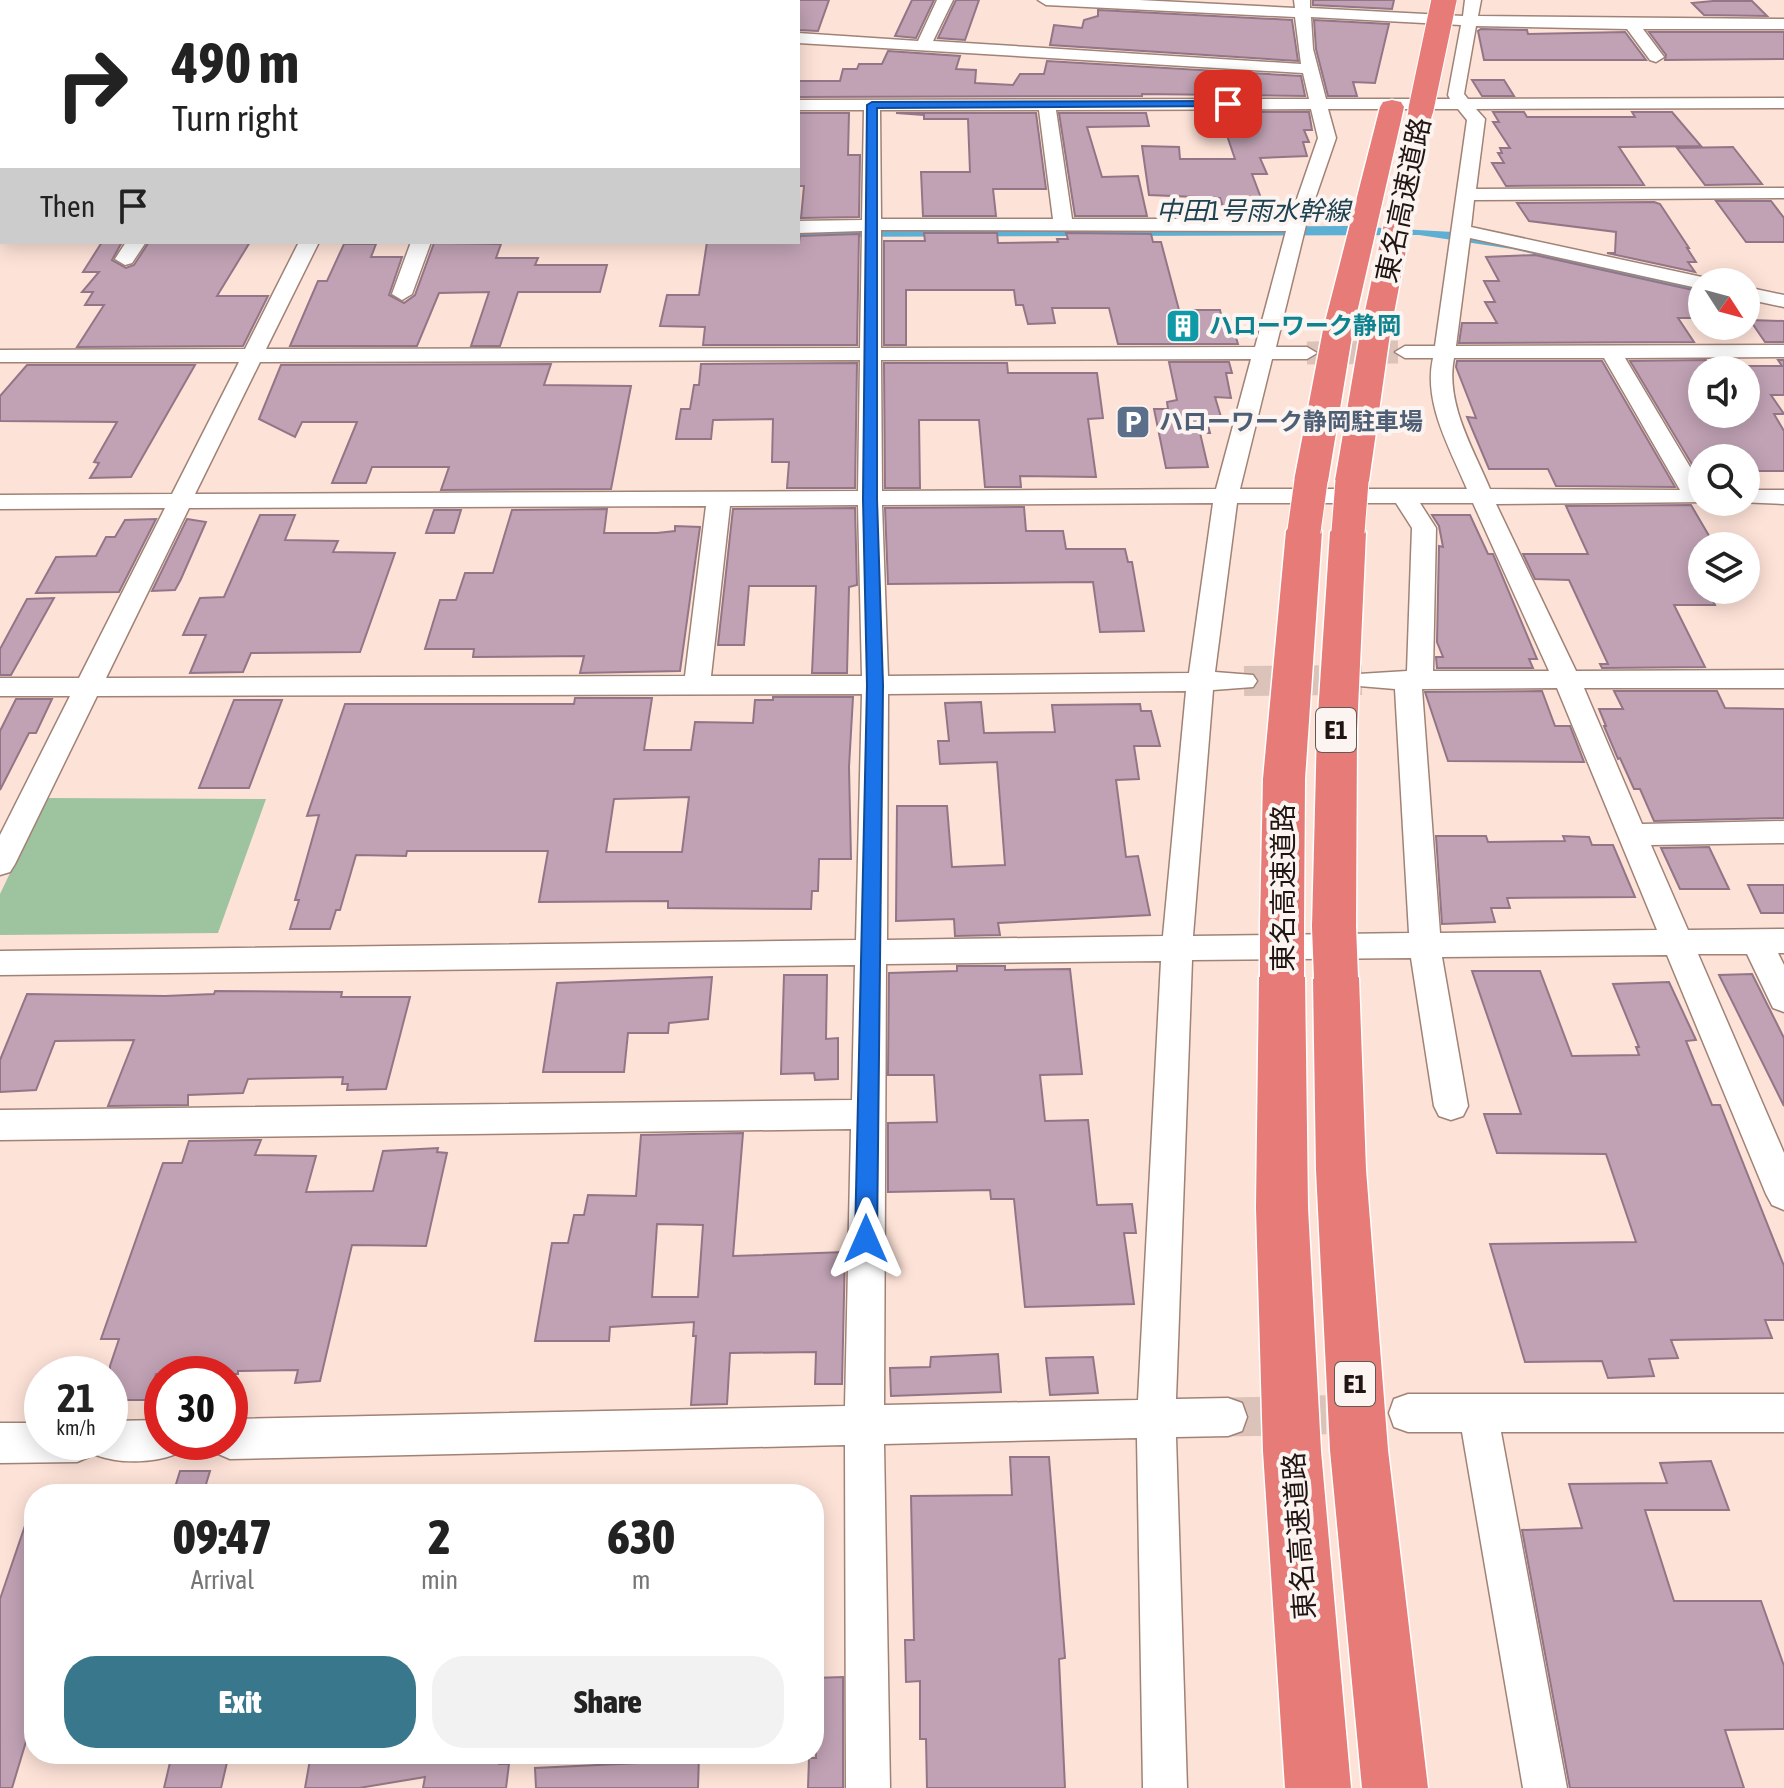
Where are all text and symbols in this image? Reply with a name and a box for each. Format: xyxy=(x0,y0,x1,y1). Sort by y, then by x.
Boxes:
text: 490 m xyxy=(172,31,299,95)
icon: right xyxy=(40,32,144,136)
pin xyxy=(1194,70,1262,138)
icon: arrive xyxy=(1206,82,1250,126)
text: Turn right xyxy=(172,97,299,139)
street label: 東名高速道路 xyxy=(1370,115,1436,285)
icon: arrive xyxy=(111,184,155,228)
text: Then xyxy=(40,189,95,223)
water label: 中田1号雨水幹線 xyxy=(1156,196,1353,226)
north arrow xyxy=(1688,268,1760,340)
map controls xyxy=(1688,268,1760,604)
building icon: ハローワーク静岡 xyxy=(1164,307,1202,345)
place label: ハローワーク静岡 xyxy=(1209,312,1401,339)
button: sound xyxy=(1688,356,1760,428)
parking icon: ハローワーク静岡駐車場 xyxy=(1114,403,1152,441)
place label: ハローワーク静岡駐車場 xyxy=(1159,408,1423,435)
button: search xyxy=(1688,444,1760,516)
button: layers xyxy=(1688,532,1760,604)
road number: E1 xyxy=(1316,708,1356,752)
street label: 東名高速道路 xyxy=(1267,804,1299,972)
position arrow xyxy=(824,1197,908,1281)
speed limit sign: 30 xyxy=(144,1356,248,1460)
road number: E1 xyxy=(1335,1362,1375,1406)
text: 21 xyxy=(57,1375,95,1420)
text: km/h xyxy=(56,1416,96,1439)
street label: 東名高速道路 xyxy=(1277,1451,1321,1621)
text: 09:47 xyxy=(173,1509,272,1564)
text: 2 xyxy=(428,1509,451,1564)
text: 630 xyxy=(607,1509,675,1564)
text: Arrival xyxy=(191,1565,254,1595)
text: min xyxy=(421,1565,458,1595)
text: m xyxy=(632,1565,650,1595)
button: Exit xyxy=(64,1656,416,1748)
button: Share xyxy=(432,1656,784,1748)

